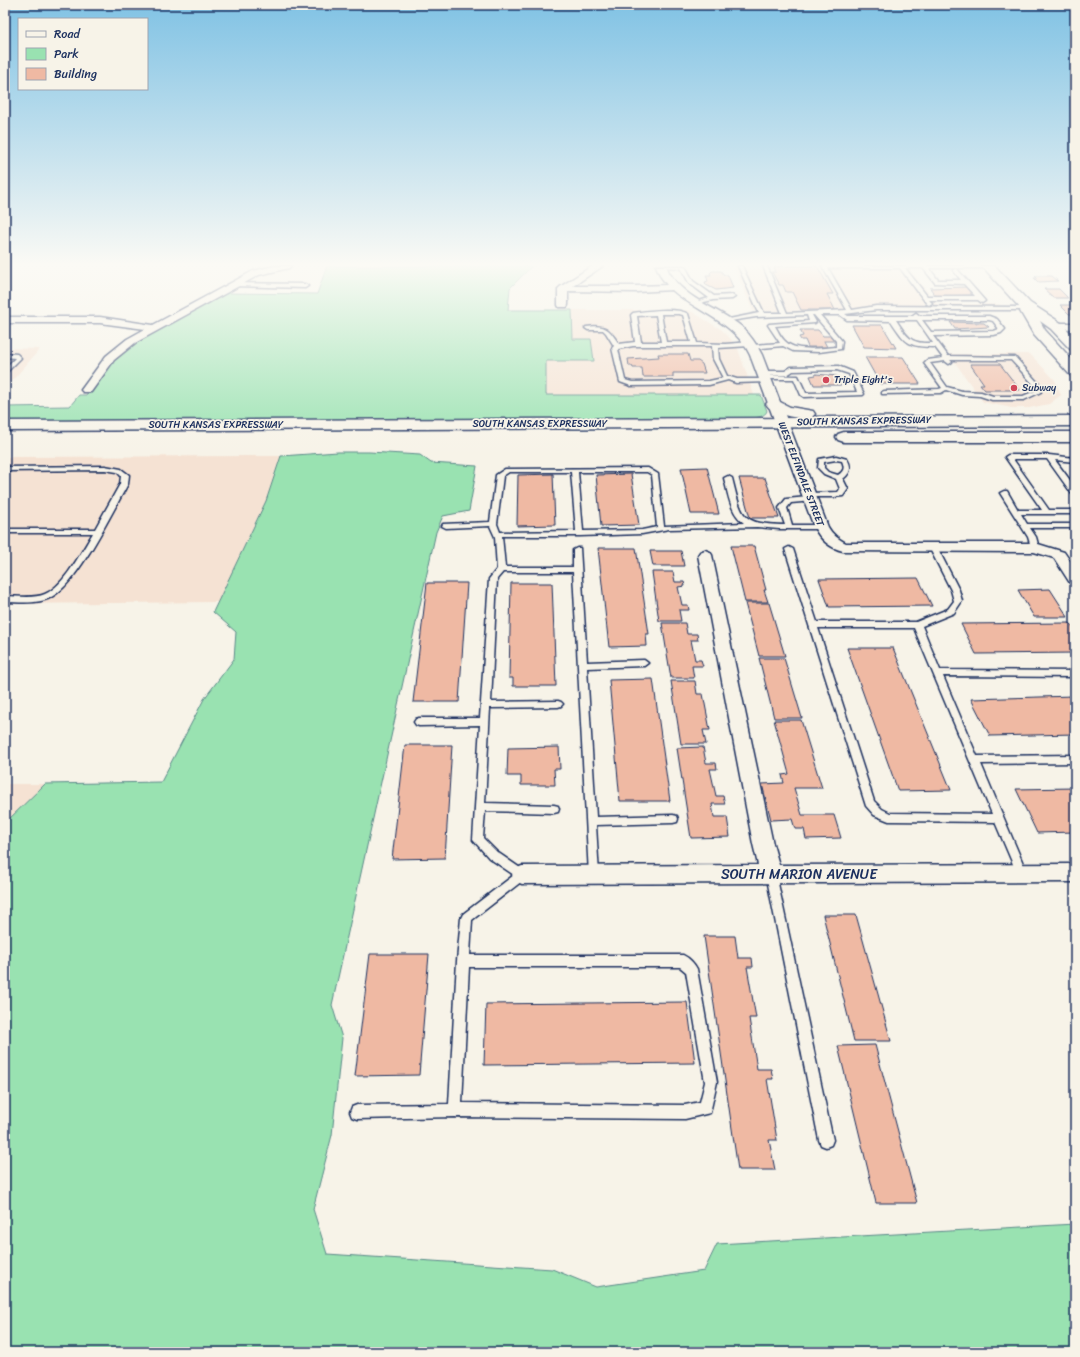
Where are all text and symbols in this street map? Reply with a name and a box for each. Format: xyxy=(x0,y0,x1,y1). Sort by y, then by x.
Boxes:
legend xyxy=(18,18,148,90)
text: Road xyxy=(54,23,81,45)
text: Park xyxy=(54,43,79,65)
text: Building xyxy=(54,63,97,85)
place label: Triple Eight's xyxy=(834,371,893,389)
marker: Triple Eight's xyxy=(821,375,831,385)
place label: Subway xyxy=(1022,379,1057,397)
marker: Subway xyxy=(1009,383,1019,393)
street label: SOUTH KANSAS EXPRESSWAY xyxy=(796,411,932,431)
street label: SOUTH KANSAS EXPRESSWAY xyxy=(473,415,608,433)
street label: SOUTH KANSAS EXPRESSWAY xyxy=(149,416,284,434)
street label: WEST ELFINDALE STREET xyxy=(773,419,830,530)
street label: SOUTH MARION AVENUE xyxy=(721,862,878,887)

